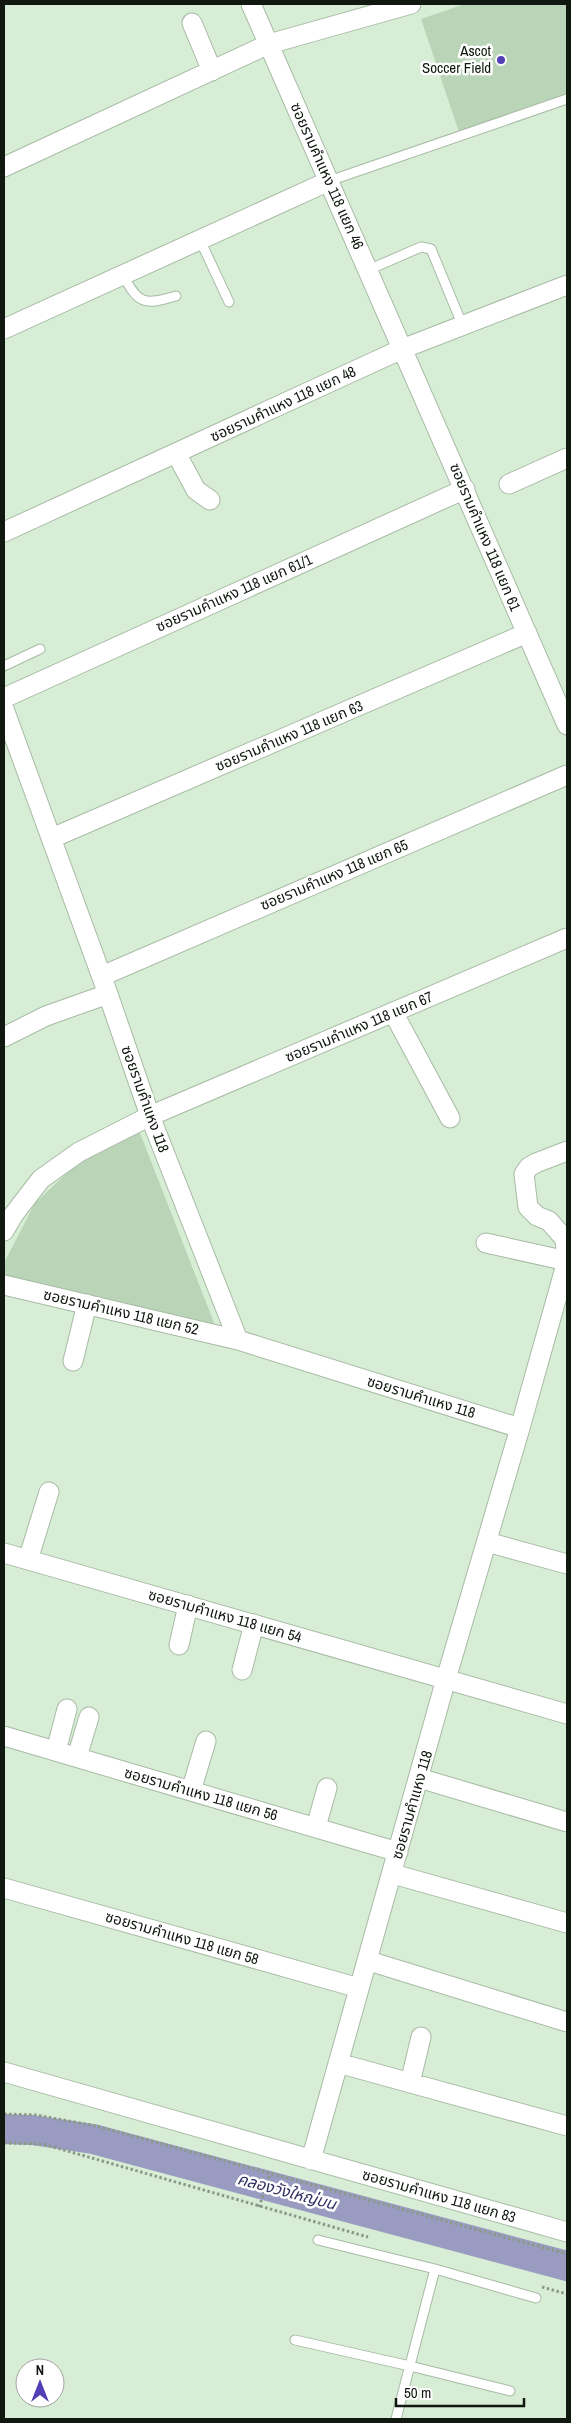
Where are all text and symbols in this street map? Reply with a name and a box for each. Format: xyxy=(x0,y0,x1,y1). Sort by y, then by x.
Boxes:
place label: Ascot Soccer Field xyxy=(422,40,492,78)
marker: Ascot Soccer Field xyxy=(495,54,507,66)
street label: ซอยรามคำแหง 118 แยก 46 xyxy=(286,99,369,253)
street label: ซอยรามคำแหง 118 แยก 48 xyxy=(206,360,359,447)
street label: ซอยรามคำแหง 118 แยก 61 xyxy=(445,460,526,614)
street label: ซอยรามคำแหง 118 แยก 61/1 xyxy=(152,549,315,636)
street label: ซอยรามคำแหง 118 แยก 63 xyxy=(212,695,366,776)
street label: ซอยรามคำแหง 118 แยก 65 xyxy=(257,834,411,915)
street label: ซอยรามคำแหง 118 แยก 67 xyxy=(282,986,436,1067)
street label: ซอยรามคำแหง 118 xyxy=(116,1043,175,1155)
street label: ซอยรามคำแหง 118 แยก 52 xyxy=(41,1283,201,1340)
street label: ซอยรามคำแหง 118 xyxy=(364,1370,478,1423)
street label: ซอยรามคำแหง 118 แยก 54 xyxy=(146,1584,304,1648)
street label: ซอยรามคำแหง 118 xyxy=(386,1748,437,1862)
street label: ซอยรามคำแหง 118 แยก 56 xyxy=(122,1762,280,1826)
street label: ซอยรามคำแหง 118 แยก 58 xyxy=(103,1906,261,1970)
street label: ซอยรามคำแหง 118 แยก 83 xyxy=(360,2164,518,2228)
water label: คลองวังใหญ่บน xyxy=(235,2167,340,2215)
north arrow xyxy=(15,2358,65,2408)
text: N xyxy=(36,2361,44,2379)
scale bar xyxy=(396,2376,524,2408)
text: 50 m xyxy=(404,2382,431,2403)

